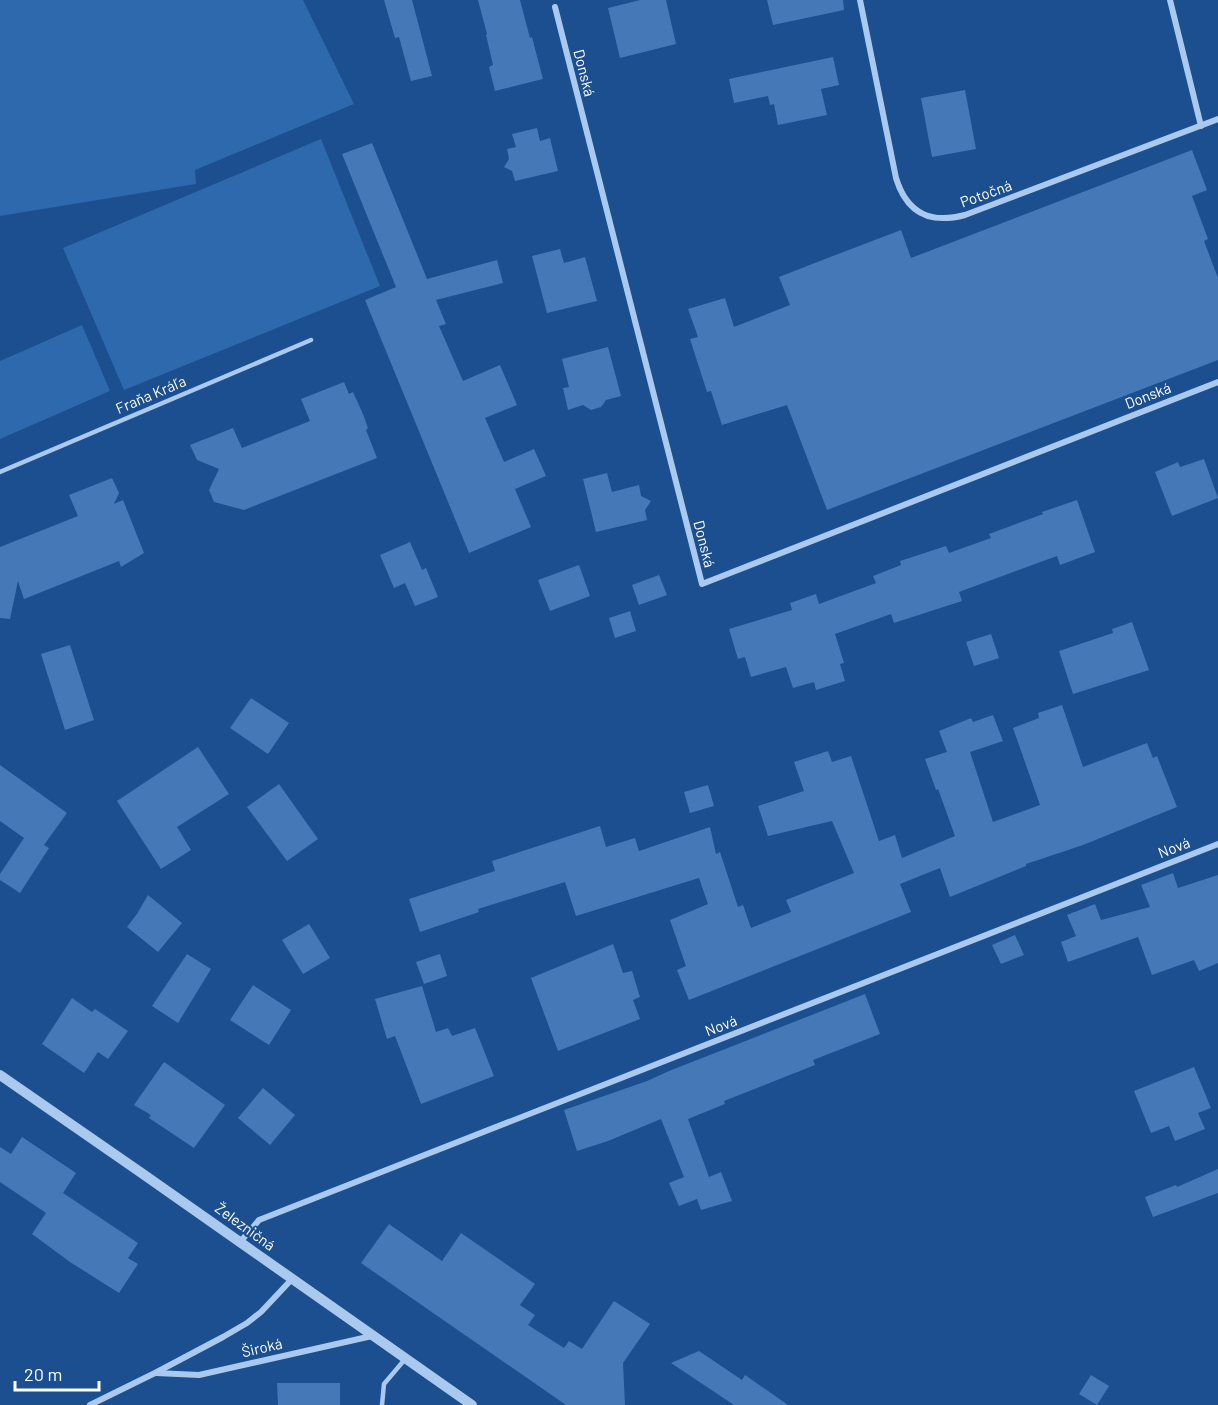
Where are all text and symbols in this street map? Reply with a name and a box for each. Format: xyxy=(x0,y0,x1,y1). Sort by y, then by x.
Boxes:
street label: Donská xyxy=(570,47,599,98)
street label: Potočná xyxy=(957,175,1014,211)
street label: Fraňa Kráľa xyxy=(113,371,189,417)
street label: Donská xyxy=(1122,378,1173,412)
street label: Donská xyxy=(690,518,719,569)
street label: Nová xyxy=(1155,833,1192,861)
street label: Nová xyxy=(702,1011,739,1039)
street label: Železničná xyxy=(212,1198,279,1254)
street label: Široká xyxy=(240,1334,284,1360)
scale bar xyxy=(15,1354,99,1392)
text: 20 m xyxy=(24,1363,62,1385)

